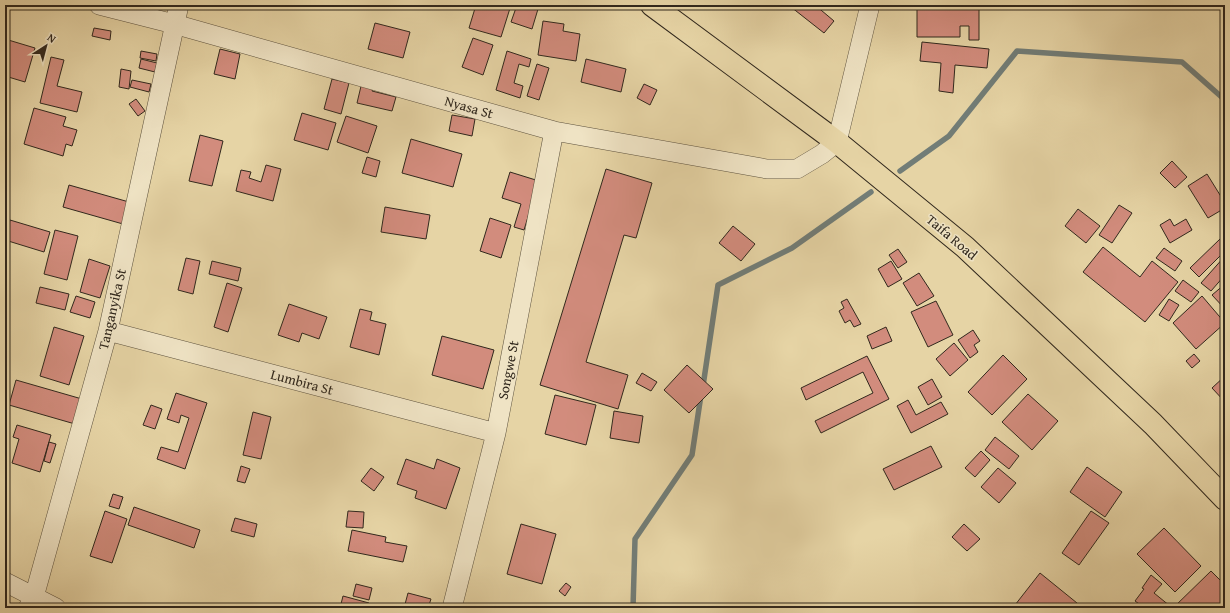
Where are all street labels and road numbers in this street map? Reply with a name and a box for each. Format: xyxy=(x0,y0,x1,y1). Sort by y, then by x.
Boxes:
street label: Nyasa St xyxy=(442,91,496,123)
street label: Taifa Road xyxy=(922,210,982,265)
street label: Tanganyika St xyxy=(93,266,131,352)
street label: Songwe St xyxy=(492,339,524,401)
street label: Lumbira St xyxy=(268,364,336,400)

